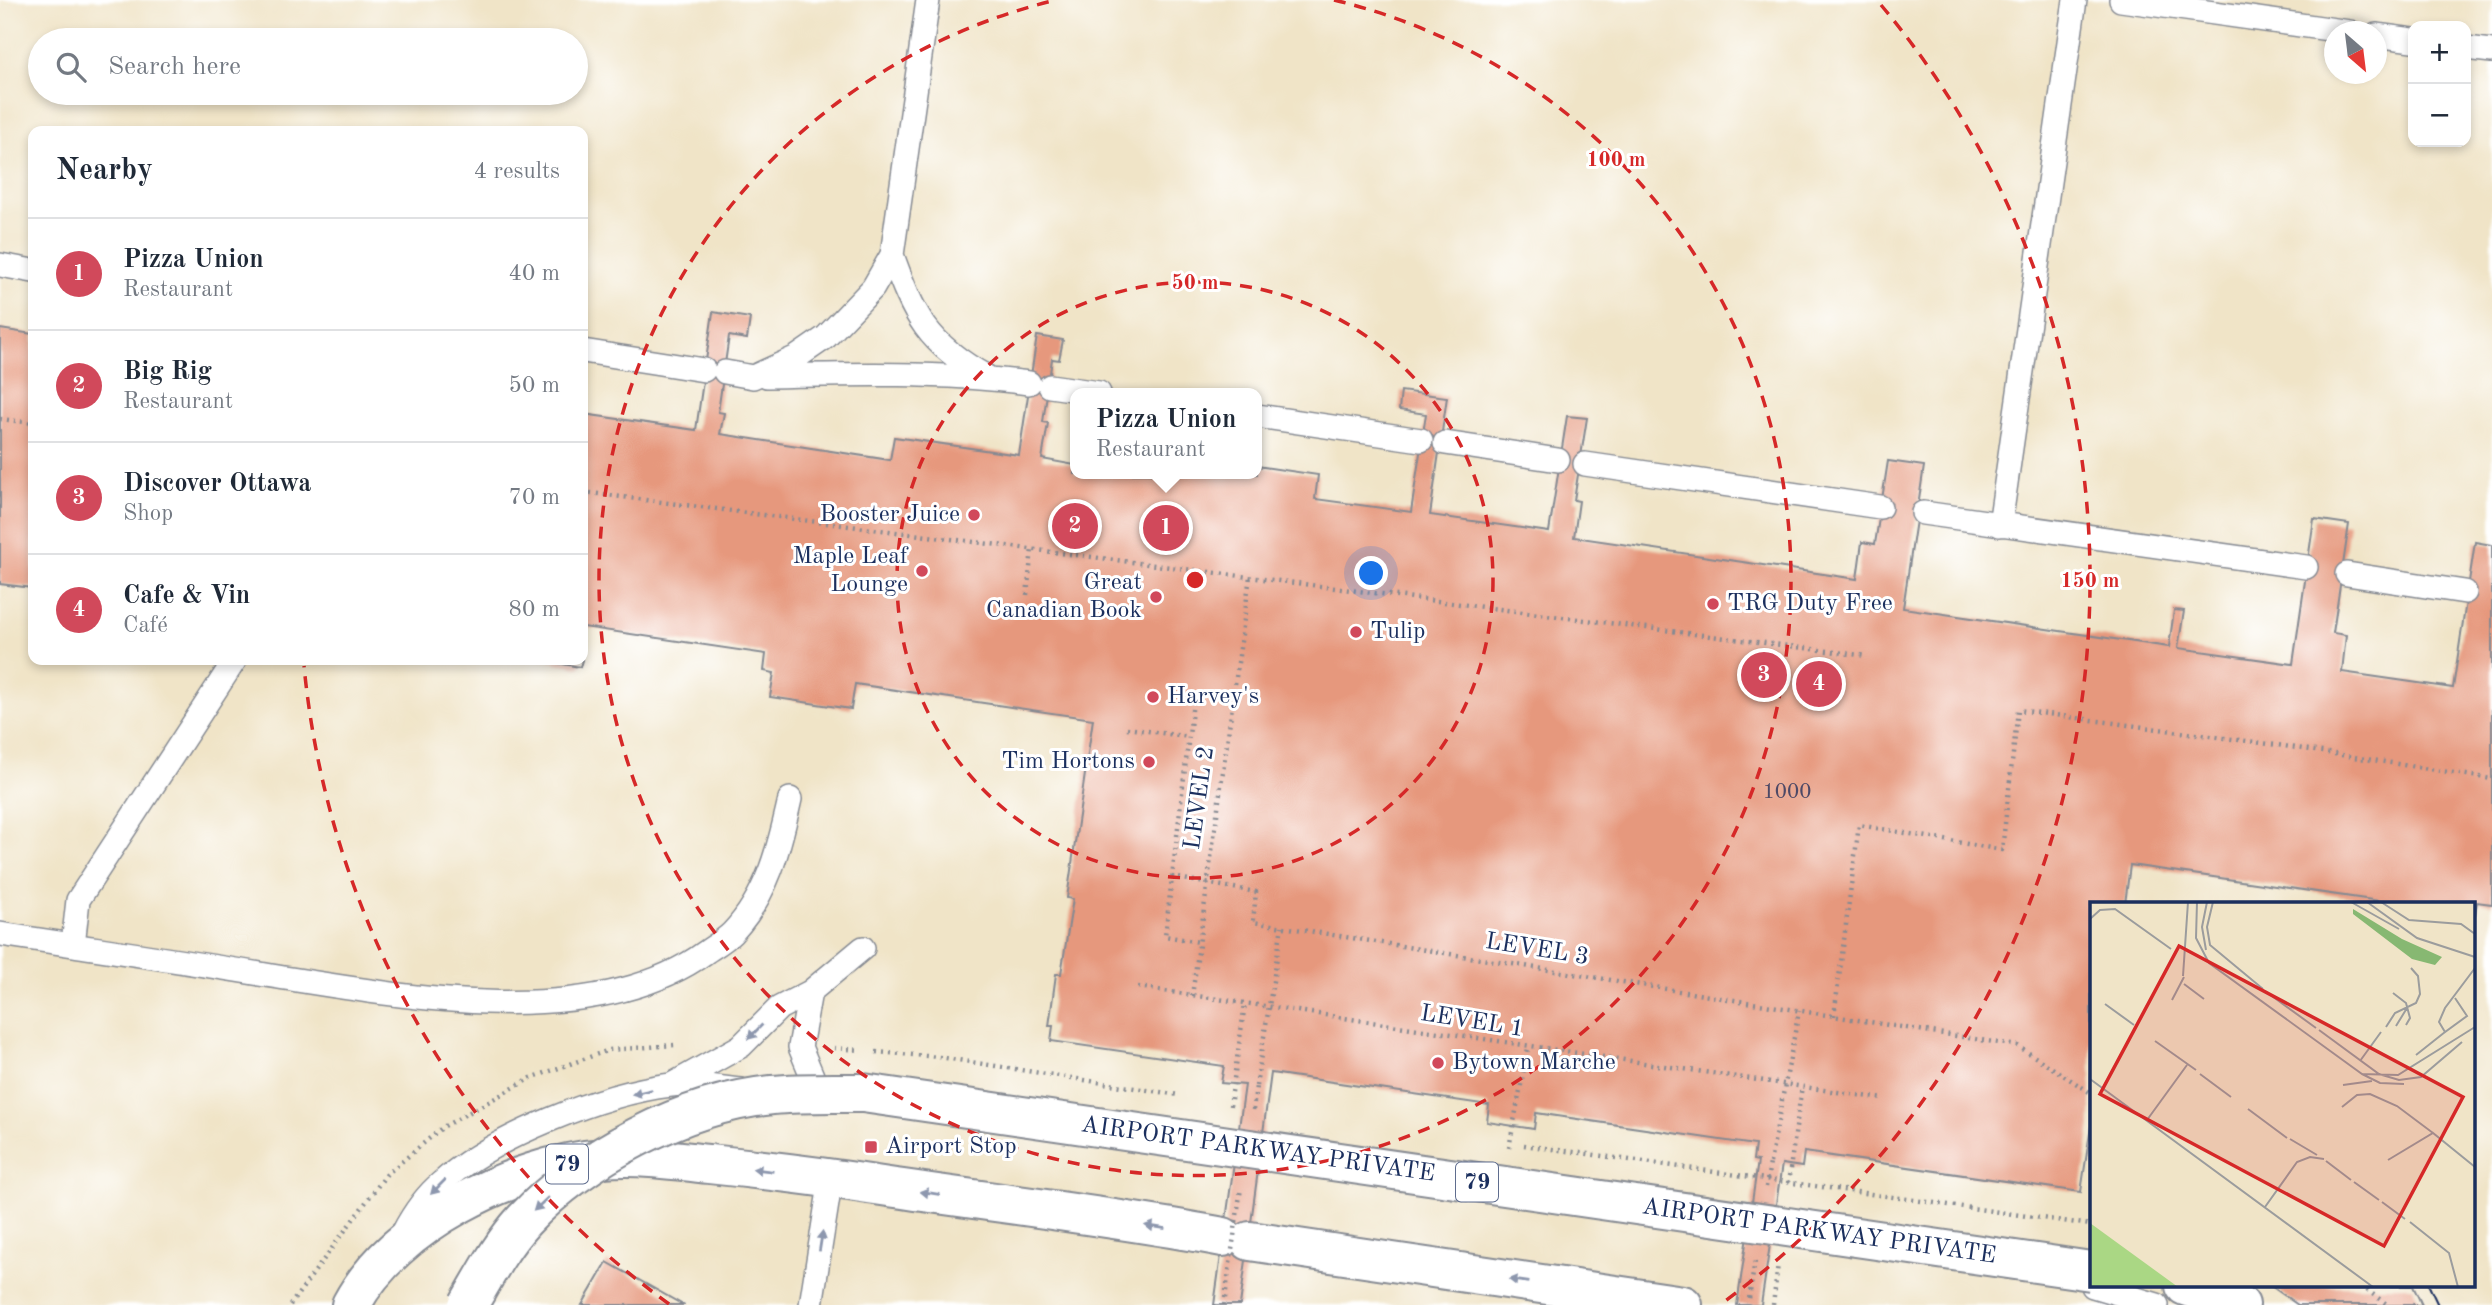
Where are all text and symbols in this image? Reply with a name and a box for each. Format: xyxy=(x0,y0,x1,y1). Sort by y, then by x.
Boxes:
north arrow xyxy=(2324,21,2387,84)
map controls xyxy=(2408,21,2471,147)
button: + xyxy=(2408,21,2471,84)
search box xyxy=(28,28,588,105)
icon: search xyxy=(52,48,90,86)
text: Search here xyxy=(108,54,241,80)
button: − xyxy=(2408,84,2471,147)
text: 100 m xyxy=(1586,150,1646,171)
text: Nearby xyxy=(56,156,153,186)
text: 4 results xyxy=(474,160,560,183)
text: Pizza Union xyxy=(123,247,264,273)
text: 1 xyxy=(72,262,86,285)
text: 40 m xyxy=(509,262,560,285)
text: 50 m xyxy=(1171,273,1219,294)
text: Restaurant xyxy=(123,278,233,301)
text: Big Rig xyxy=(123,359,212,385)
text: 2 xyxy=(72,374,86,397)
text: 50 m xyxy=(509,374,560,397)
popup xyxy=(1070,388,1262,479)
text: Restaurant xyxy=(123,390,233,413)
text: Pizza Union xyxy=(1096,407,1236,433)
text: Restaurant xyxy=(1096,438,1206,461)
text: Discover Ottawa xyxy=(123,471,311,497)
text: 3 xyxy=(72,486,86,509)
text: 70 m xyxy=(509,486,560,509)
pin: 2 xyxy=(1052,500,1098,552)
text: Shop xyxy=(123,502,173,525)
pin: 1 xyxy=(1143,502,1189,554)
place label: Booster Juice xyxy=(819,503,960,527)
marker: Booster Juice xyxy=(966,507,982,523)
place label: Maple Leaf Lounge xyxy=(792,545,909,597)
your location xyxy=(1354,556,1388,590)
marker: Maple Leaf Lounge xyxy=(914,563,930,579)
centre of rings xyxy=(1183,568,1207,592)
place label: Great Canadian Book xyxy=(986,571,1142,623)
text: 150 m xyxy=(2060,571,2120,592)
text: Cafe & Vin xyxy=(123,583,250,609)
marker: Great Canadian Book xyxy=(1148,589,1164,605)
place label: TRG Duty Free xyxy=(1727,592,1893,616)
marker: TRG Duty Free xyxy=(1705,596,1721,612)
text: 4 xyxy=(72,598,86,621)
text: 80 m xyxy=(509,598,560,621)
text: Café xyxy=(123,614,168,637)
place label: Tulip xyxy=(1370,620,1425,644)
marker: Tulip xyxy=(1348,624,1364,640)
pin: 3 xyxy=(1741,649,1787,701)
pin: 4 xyxy=(1796,658,1842,710)
place label: Harvey's xyxy=(1167,685,1259,709)
marker: Harvey's xyxy=(1145,689,1161,705)
street label: LEVEL 2 xyxy=(1181,745,1219,851)
place label: Tim Hortons xyxy=(1001,750,1135,774)
marker: Tim Hortons xyxy=(1141,754,1157,770)
house number: 1000 xyxy=(1763,782,1811,803)
inset map xyxy=(2090,902,2474,1288)
street label: LEVEL 3 xyxy=(1484,930,1590,970)
street label: LEVEL 1 xyxy=(1419,1002,1525,1042)
one-way arrow xyxy=(747,1023,764,1040)
place label: Bytown Marche xyxy=(1452,1051,1616,1075)
marker: Bytown Marche xyxy=(1430,1055,1446,1071)
one-way arrow xyxy=(631,1087,653,1098)
street label: AIRPORT PARKWAY PRIVATE xyxy=(1079,1113,1437,1187)
place label: Airport Stop xyxy=(885,1135,1017,1159)
marker: Airport Stop xyxy=(863,1139,879,1155)
road number: 79 xyxy=(546,1144,588,1184)
road number: 79 xyxy=(1456,1162,1498,1202)
one-way arrow xyxy=(752,1164,774,1175)
one-way arrow xyxy=(430,1179,447,1195)
one-way arrow xyxy=(919,1187,941,1198)
street label: AIRPORT PARKWAY PRIVATE xyxy=(1640,1195,1998,1269)
one-way arrow xyxy=(533,1196,550,1212)
one-way arrow xyxy=(1144,1221,1166,1232)
one-way arrow xyxy=(815,1230,826,1252)
one-way arrow xyxy=(1508,1275,1530,1286)

